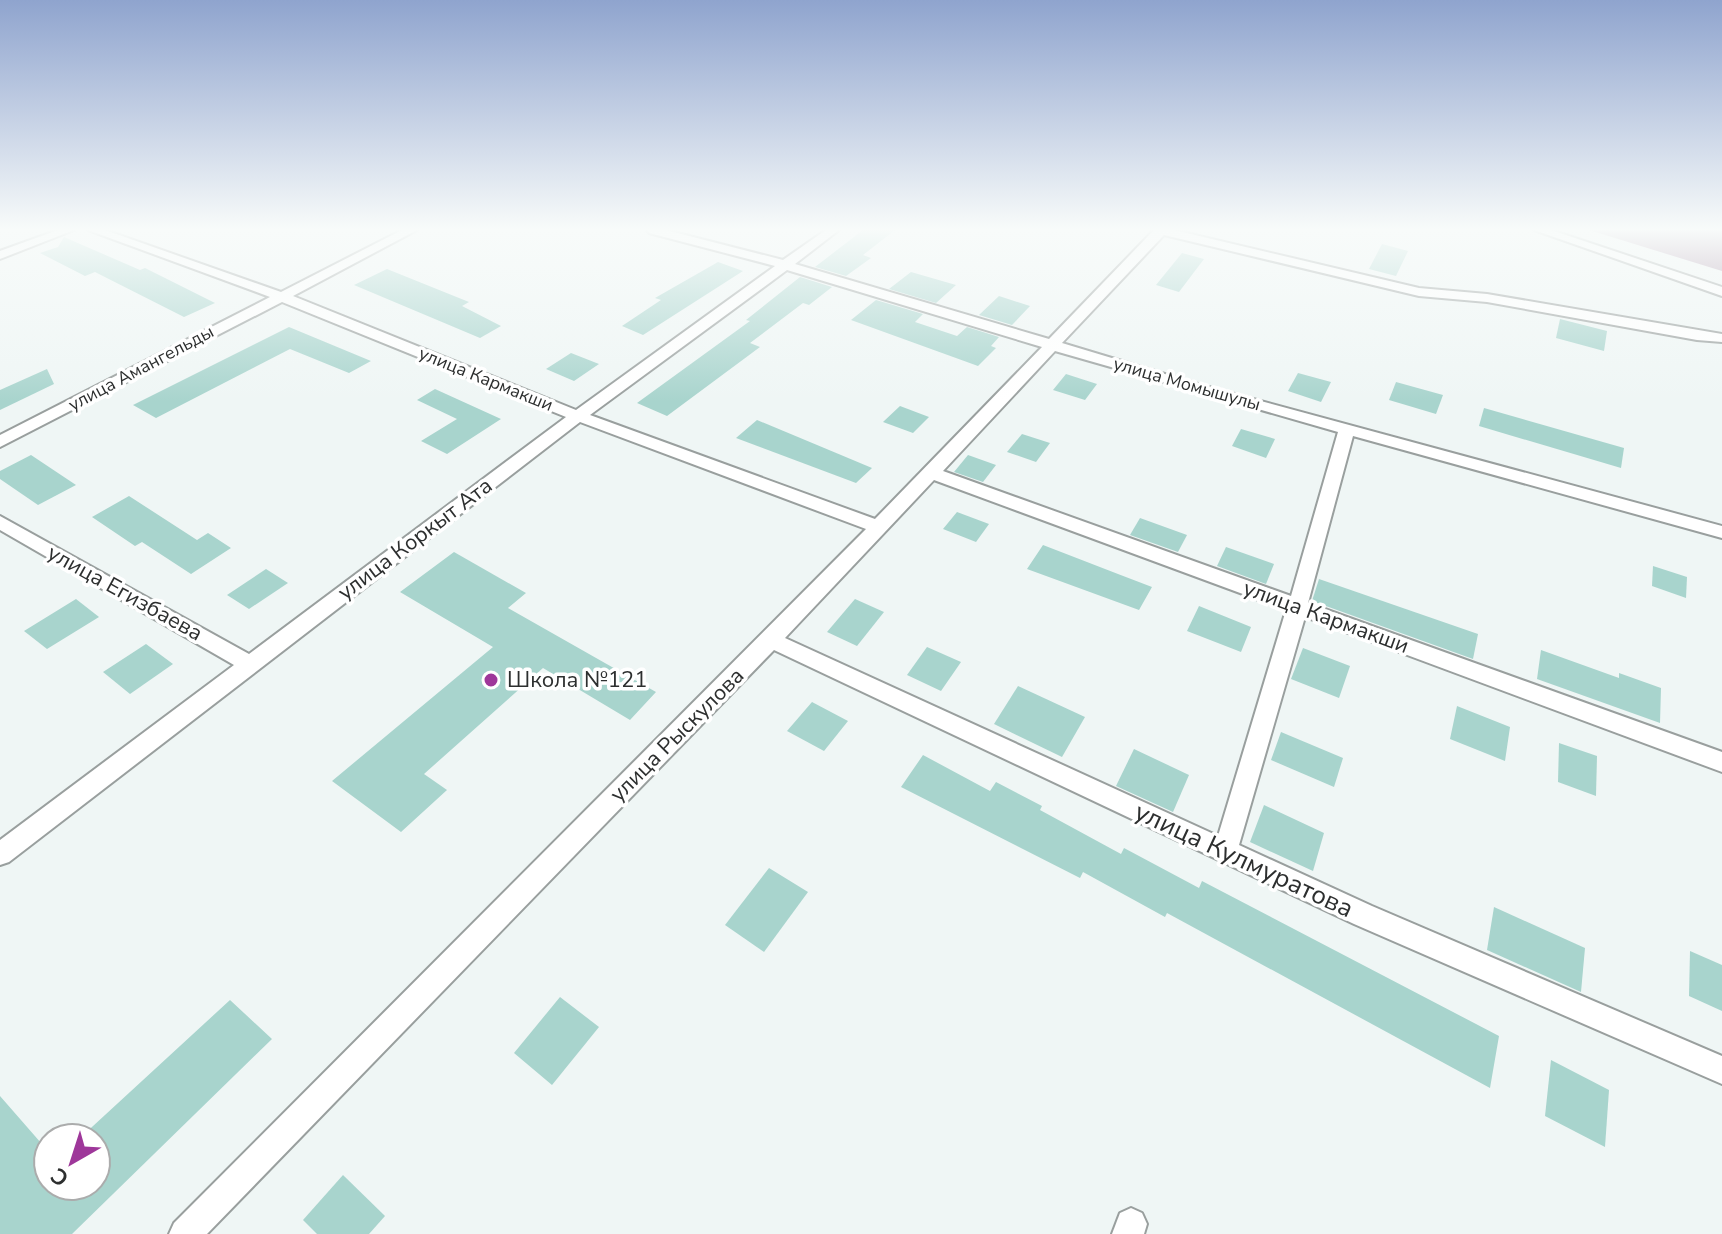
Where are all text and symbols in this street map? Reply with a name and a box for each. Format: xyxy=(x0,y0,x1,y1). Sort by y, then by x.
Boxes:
street label: улица Амангельды xyxy=(64,320,218,416)
street label: улица Кармакши xyxy=(415,341,557,417)
street label: улица Момышулы xyxy=(1111,351,1263,417)
street label: улица Коркыт Ата xyxy=(331,471,499,607)
street label: улица Егизбаева xyxy=(42,538,208,648)
street label: улица Кармакши xyxy=(1239,573,1413,661)
street label: улица Рыскулова xyxy=(603,661,751,809)
place label: Школа №121 xyxy=(507,665,647,695)
marker: Школа №121 xyxy=(482,671,500,689)
street label: улица Кулмуратова xyxy=(1129,794,1359,926)
north arrow xyxy=(32,1122,112,1202)
text: С xyxy=(45,1160,75,1193)

